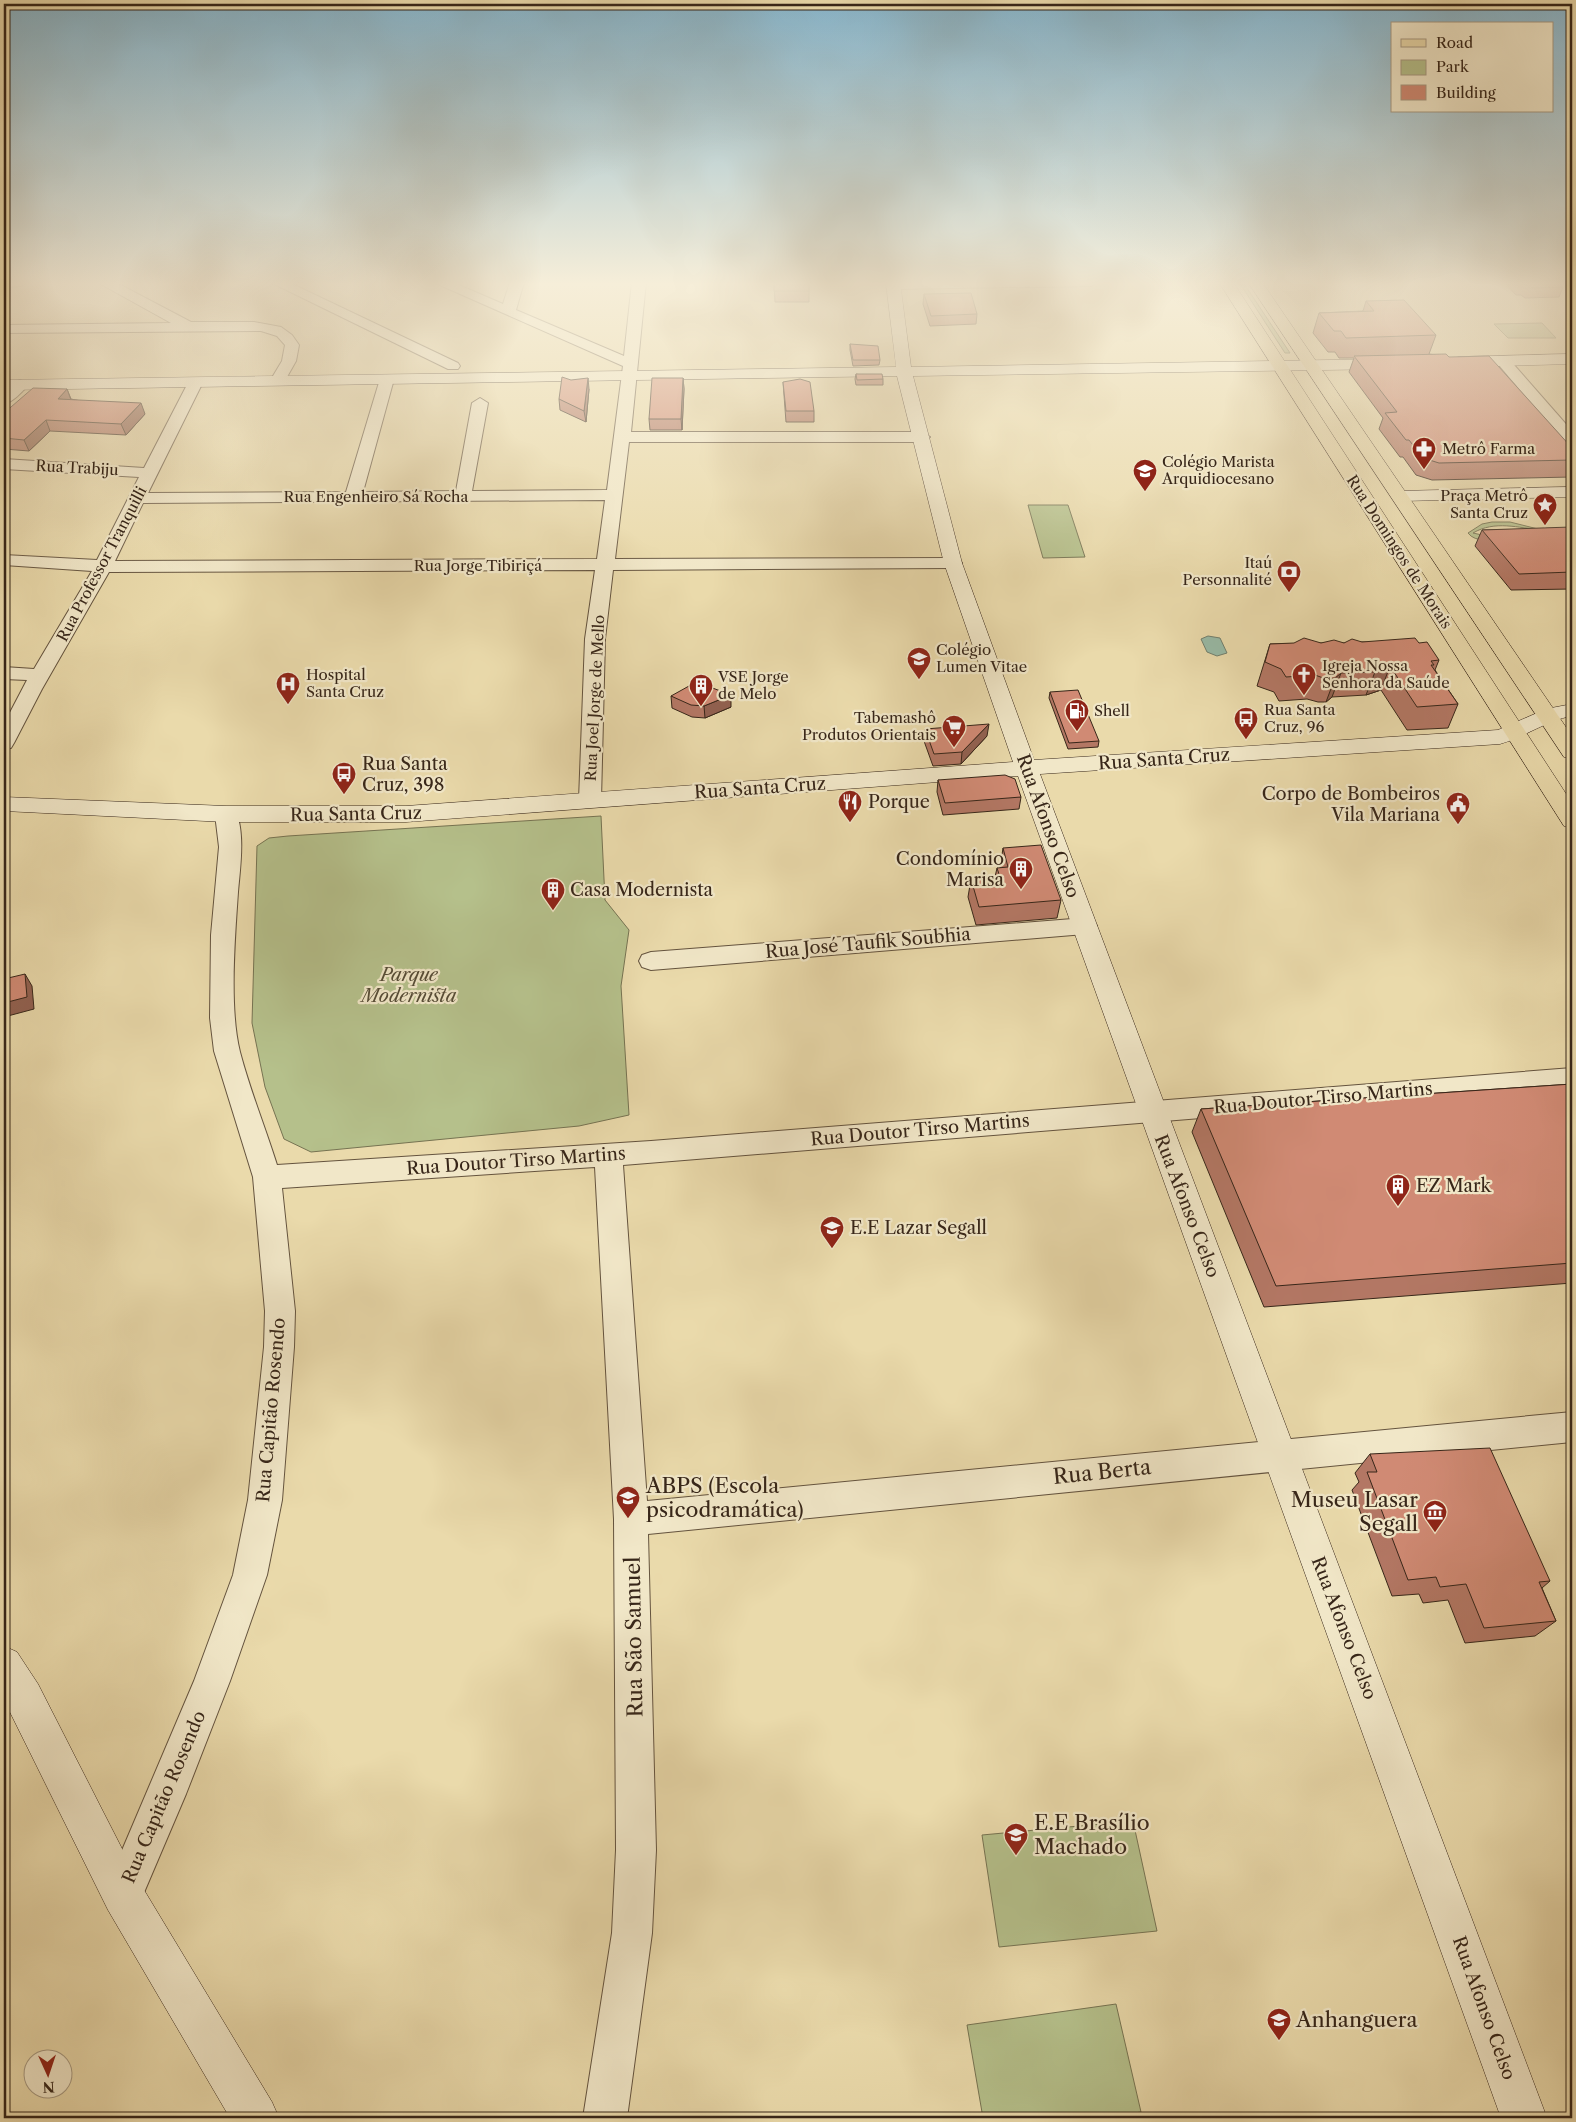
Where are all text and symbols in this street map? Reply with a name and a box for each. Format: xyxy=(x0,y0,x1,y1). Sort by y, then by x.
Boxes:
legend xyxy=(1391,22,1554,112)
text: Road xyxy=(1436,33,1473,52)
text: Park xyxy=(1436,57,1470,76)
text: Building xyxy=(1436,83,1496,102)
pharmacy icon: Metrô Farma xyxy=(1411,436,1437,470)
place label: Metrô Farma xyxy=(1442,439,1535,458)
place label: Colégio Marista Arquidiocesano xyxy=(1161,452,1275,488)
street label: Rua Trabiju xyxy=(35,456,119,479)
school or university icon: Colégio Marista Arquidiocesano xyxy=(1132,458,1158,492)
street label: Rua Domingos de Morais xyxy=(1343,471,1456,632)
street label: Rua Professor Tranquilli xyxy=(53,483,151,645)
place label: Praça Metrô Santa Cruz xyxy=(1440,486,1528,522)
street label: Rua Engenheiro Sá Rocha xyxy=(284,487,469,506)
place icon: Praça Metrô Santa Cruz xyxy=(1532,492,1558,526)
place label: Itaú Personnalité xyxy=(1183,553,1272,589)
street label: Rua Jorge Tibiriçá xyxy=(414,556,542,575)
bank icon: Itaú Personnalité xyxy=(1276,559,1302,593)
street label: Rua Joel Jorge de Mello xyxy=(581,614,608,782)
place label: Colégio Lumen Vitae xyxy=(936,640,1027,676)
school or university icon: Colégio Lumen Vitae xyxy=(906,646,932,680)
place label: Igreja Nossa Senhora da Saúde xyxy=(1322,656,1450,692)
church icon: Igreja Nossa Senhora da Saúde xyxy=(1291,662,1317,696)
place label: Hospital Santa Cruz xyxy=(306,665,384,701)
place label: VSE Jorge de Melo xyxy=(717,667,789,703)
hospital icon: Hospital Santa Cruz xyxy=(275,671,301,705)
building icon: VSE Jorge de Melo xyxy=(688,673,714,707)
fuel station icon: Shell xyxy=(1064,698,1090,732)
place label: Rua Santa Cruz, 96 xyxy=(1264,700,1335,736)
place label: Shell xyxy=(1094,701,1130,720)
bus stop icon: Rua Santa Cruz, 96 xyxy=(1233,706,1259,740)
place label: Tabemashô Produtos Orientais xyxy=(802,708,936,744)
supermarket icon: Tabemashô Produtos Orientais xyxy=(941,714,967,748)
street label: Rua Santa Cruz xyxy=(1097,743,1231,775)
street label: Rua Afonso Celso xyxy=(1012,751,1084,901)
place label: Rua Santa Cruz, 398 xyxy=(362,753,448,796)
bus stop icon: Rua Santa Cruz, 398 xyxy=(331,761,357,795)
street label: Rua Santa Cruz xyxy=(693,772,827,804)
place label: Corpo de Bombeiros Vila Mariana xyxy=(1262,783,1441,826)
restaurant icon: Porque xyxy=(837,789,863,823)
place label: Porque xyxy=(868,791,930,813)
public building icon: Corpo de Bombeiros Vila Mariana xyxy=(1445,791,1471,825)
street label: Rua Santa Cruz xyxy=(290,802,422,826)
place label: Condomínio Marisa xyxy=(896,848,1004,891)
building icon: Condomínio Marisa xyxy=(1008,856,1034,890)
building icon: Casa Modernista xyxy=(540,877,566,911)
place label: Casa Modernista xyxy=(570,879,714,901)
street label: Rua José Taufik Soubhia xyxy=(764,923,972,963)
park label: Parque Modernista xyxy=(360,964,457,1007)
street label: Rua Doutor Tirso Martins xyxy=(1212,1077,1434,1119)
street label: Rua Doutor Tirso Martins xyxy=(809,1109,1031,1151)
street label: Rua Afonso Celso xyxy=(1150,1131,1224,1281)
street label: Rua Doutor Tirso Martins xyxy=(406,1142,626,1180)
building icon: EZ Mark xyxy=(1385,1173,1411,1207)
place label: EZ Mark xyxy=(1416,1175,1492,1197)
school or university icon: E.E Lazar Segall xyxy=(819,1215,845,1249)
place label: E.E Lazar Segall xyxy=(850,1217,987,1239)
street label: Rua Capitão Rosendo xyxy=(252,1317,290,1503)
street label: Rua Berta xyxy=(1052,1454,1153,1489)
place label: ABPS (Escola psicodramática) xyxy=(645,1473,804,1522)
school or university icon: ABPS (Escola psicodramática) xyxy=(615,1485,641,1519)
place label: Museu Lasar Segall xyxy=(1291,1487,1418,1536)
museum icon: Museu Lasar Segall xyxy=(1422,1499,1448,1533)
street label: Rua Afonso Celso xyxy=(1307,1553,1381,1703)
street label: Rua São Samuel xyxy=(620,1556,647,1718)
street label: Rua Capitão Rosendo xyxy=(118,1707,210,1887)
place label: E.E Brasílio Machado xyxy=(1034,1810,1150,1859)
school or university icon: E.E Brasílio Machado xyxy=(1003,1822,1029,1856)
street label: Rua Afonso Celso xyxy=(1448,1933,1520,2083)
school or university icon: Anhanguera xyxy=(1266,2007,1292,2041)
place label: Anhanguera xyxy=(1295,2007,1419,2032)
north arrow xyxy=(22,2050,72,2100)
text: N xyxy=(42,2078,55,2096)

